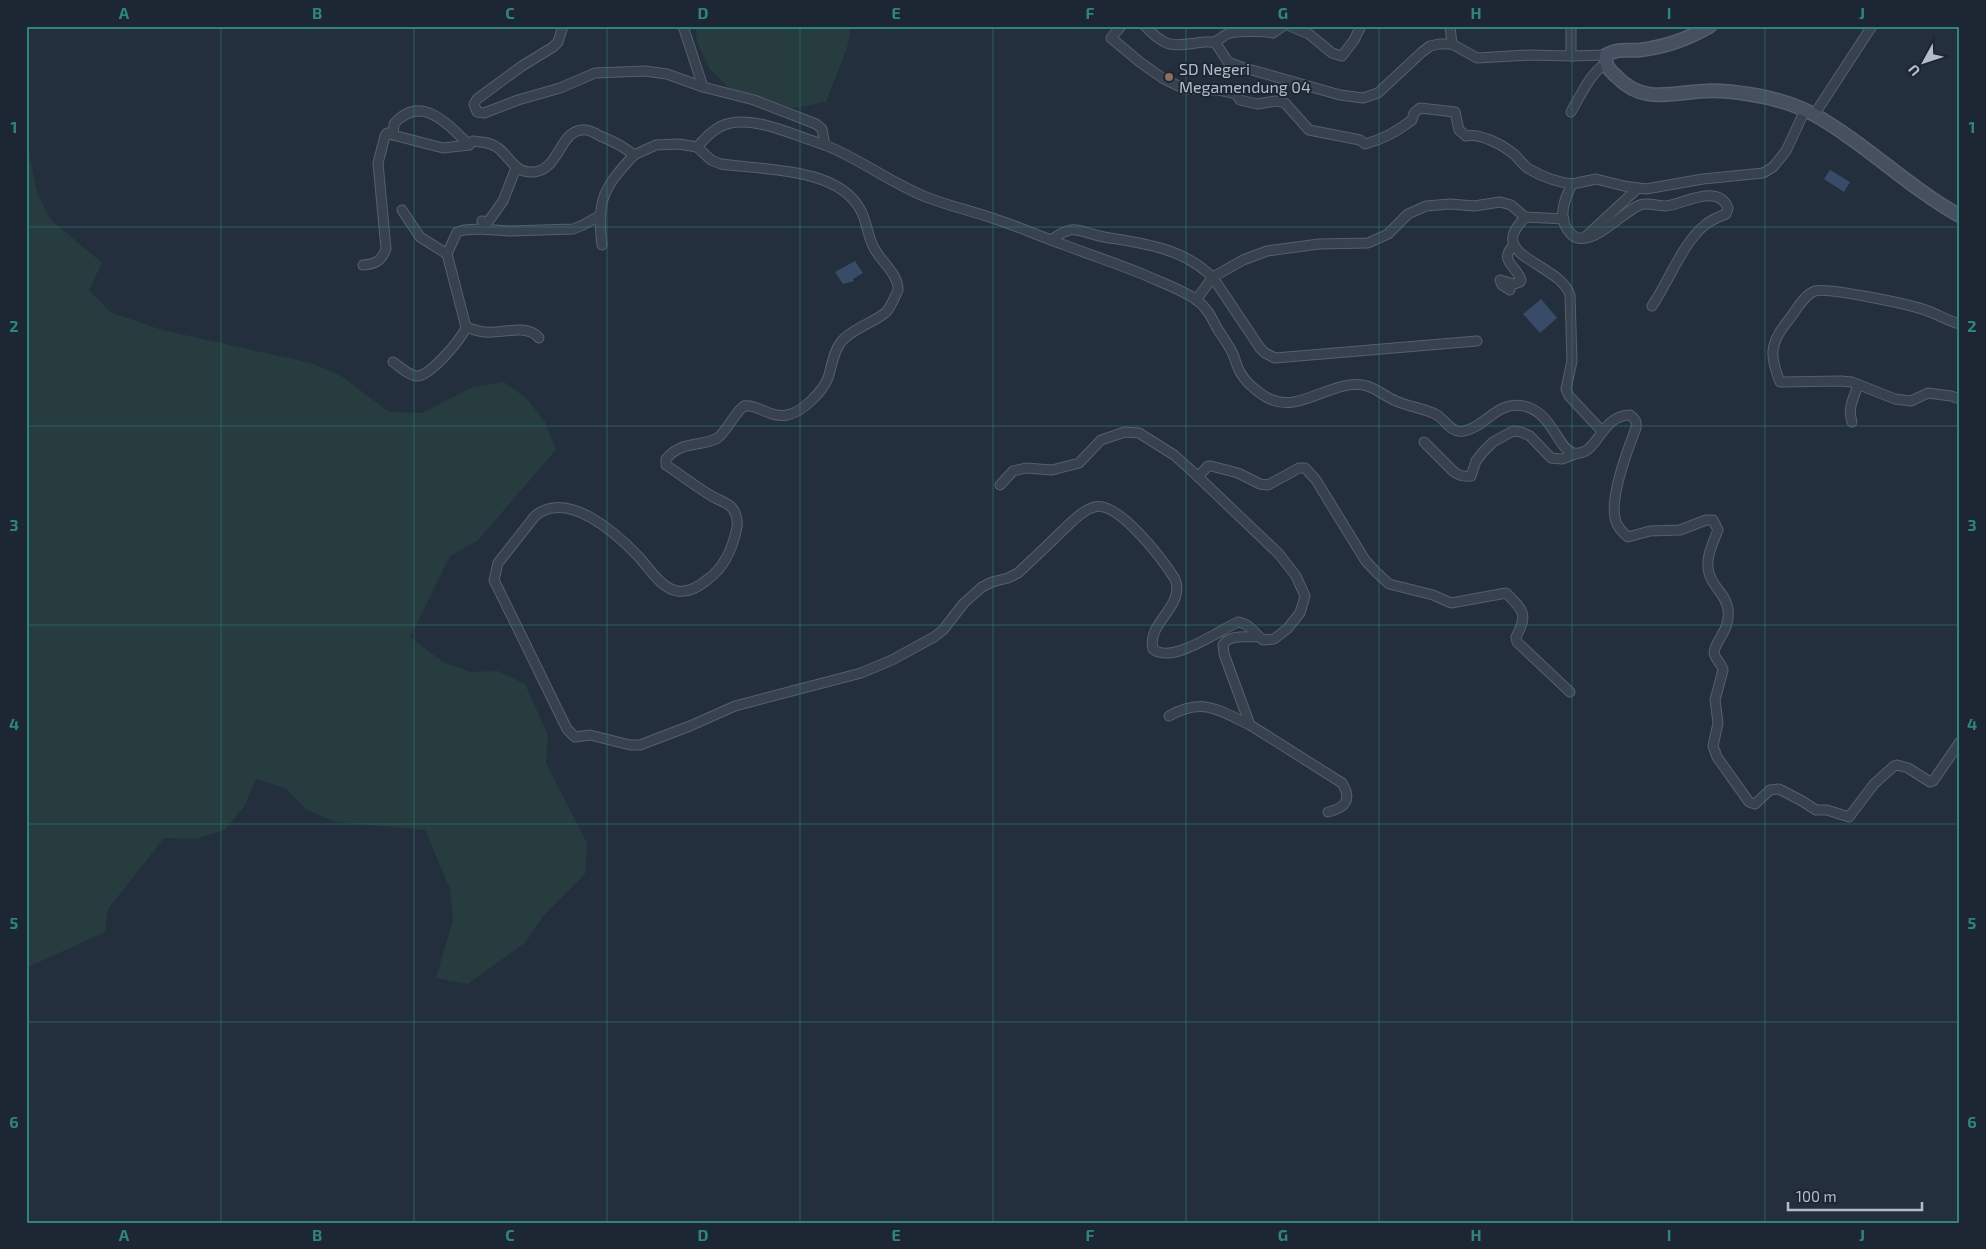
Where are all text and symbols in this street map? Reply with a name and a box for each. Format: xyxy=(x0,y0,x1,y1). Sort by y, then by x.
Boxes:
text: A xyxy=(119,3,130,22)
text: B xyxy=(312,3,322,22)
text: C xyxy=(505,3,515,22)
text: D xyxy=(698,3,709,22)
text: E xyxy=(891,3,901,22)
text: F xyxy=(1086,3,1095,22)
text: G xyxy=(1278,3,1288,22)
text: H xyxy=(1470,3,1482,22)
text: I xyxy=(1667,3,1671,22)
text: J xyxy=(1859,3,1865,22)
north arrow xyxy=(1898,38,1948,88)
place label: SD Negeri Megamendung 04 xyxy=(1179,59,1311,96)
text: U xyxy=(1904,62,1923,80)
marker: SD Negeri Megamendung 04 xyxy=(1163,71,1175,83)
text: 1 xyxy=(11,117,17,136)
text: 1 xyxy=(1969,117,1975,136)
text: 2 xyxy=(9,316,19,335)
text: 2 xyxy=(1967,316,1977,335)
text: 3 xyxy=(9,515,19,534)
text: 3 xyxy=(1967,515,1977,534)
text: 4 xyxy=(9,714,19,733)
text: 4 xyxy=(1967,714,1977,733)
text: 5 xyxy=(10,913,19,932)
text: 5 xyxy=(1968,913,1977,932)
text: 6 xyxy=(9,1112,19,1131)
text: 6 xyxy=(1967,1112,1977,1131)
scale bar xyxy=(1788,1179,1922,1211)
text: 100 m xyxy=(1796,1187,1837,1205)
text: A xyxy=(119,1225,130,1244)
text: B xyxy=(312,1225,322,1244)
text: C xyxy=(505,1225,515,1244)
text: D xyxy=(698,1225,709,1244)
text: E xyxy=(891,1225,901,1244)
text: F xyxy=(1086,1225,1095,1244)
text: G xyxy=(1278,1225,1288,1244)
text: H xyxy=(1470,1225,1482,1244)
text: I xyxy=(1667,1225,1671,1244)
text: J xyxy=(1859,1225,1865,1244)

